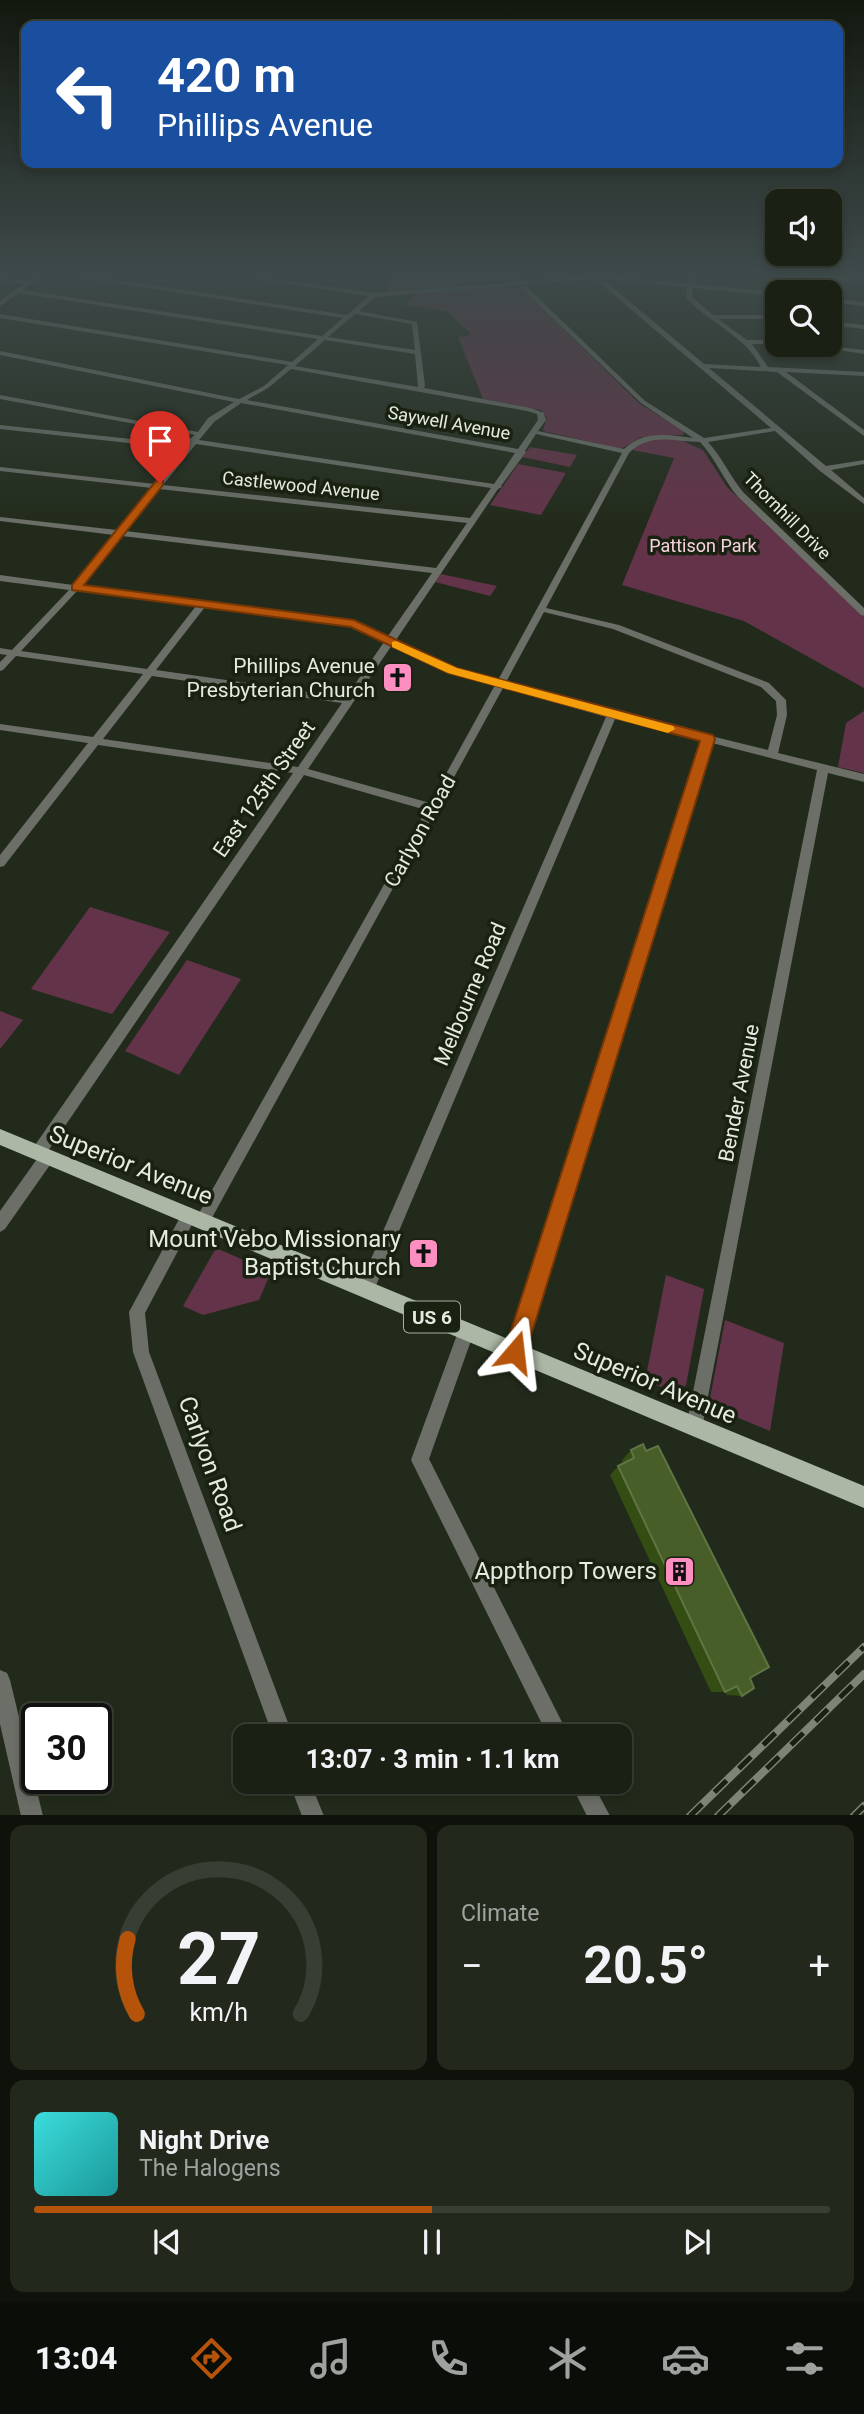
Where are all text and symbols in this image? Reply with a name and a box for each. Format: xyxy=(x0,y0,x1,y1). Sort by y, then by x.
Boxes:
text: 420 m xyxy=(157,47,296,104)
icon: left xyxy=(42,49,133,140)
text: Phillips Avenue xyxy=(157,106,373,144)
map controls xyxy=(765,189,842,357)
button: sound xyxy=(765,189,842,266)
button: search xyxy=(765,280,842,357)
street label: Saywell Avenue xyxy=(386,401,512,444)
pin xyxy=(130,411,190,483)
icon: arrive xyxy=(141,422,179,460)
street label: Castlewood Avenue xyxy=(221,467,381,504)
street label: Thornhill Drive xyxy=(739,468,835,564)
park label: Pattison Park xyxy=(649,535,758,556)
place label: Phillips Avenue Presbyterian Church xyxy=(186,654,375,702)
church icon: Phillips Avenue Presbyterian Church xyxy=(381,661,415,695)
street label: East 125th Street xyxy=(208,716,320,862)
street label: Carlyon Road xyxy=(379,771,461,891)
street label: Melbourne Road xyxy=(429,919,511,1069)
street label: Bender Avenue xyxy=(714,1022,764,1164)
street label: Superior Avenue xyxy=(45,1119,217,1211)
place label: Mount Vebo Missionary Baptist Church xyxy=(148,1225,402,1281)
church icon: Mount Vebo Missionary Baptist Church xyxy=(407,1236,441,1270)
road number: US 6 xyxy=(404,1302,460,1332)
position arrow xyxy=(478,1315,552,1389)
street label: Superior Avenue xyxy=(569,1336,741,1430)
street label: Carlyon Road xyxy=(173,1393,247,1535)
building icon: Appthorp Towers xyxy=(663,1554,697,1588)
place label: Appthorp Towers xyxy=(474,1557,657,1585)
speed limit sign: 30 xyxy=(21,1703,112,1794)
text: 13:07 · 3 min · 1.1 km xyxy=(305,1744,560,1774)
text: Climate xyxy=(461,1900,540,1927)
text: 27 xyxy=(177,1916,260,2002)
text: 20.5° xyxy=(583,1935,708,1996)
text: − xyxy=(461,1944,483,1988)
text: + xyxy=(808,1944,830,1988)
text: km/h xyxy=(189,1997,248,2026)
text: Night Drive xyxy=(139,2125,269,2155)
text: The Halogens xyxy=(139,2155,281,2182)
icon: previous xyxy=(148,2223,186,2261)
icon: pause xyxy=(413,2223,451,2261)
icon: next xyxy=(678,2223,716,2261)
icon: directions xyxy=(187,2334,236,2383)
icon: music xyxy=(306,2334,355,2383)
icon: phone xyxy=(424,2334,473,2383)
icon: climate xyxy=(543,2334,592,2383)
icon: car xyxy=(661,2334,710,2383)
icon: filters xyxy=(780,2334,829,2383)
text: 13:04 xyxy=(35,2339,117,2377)

